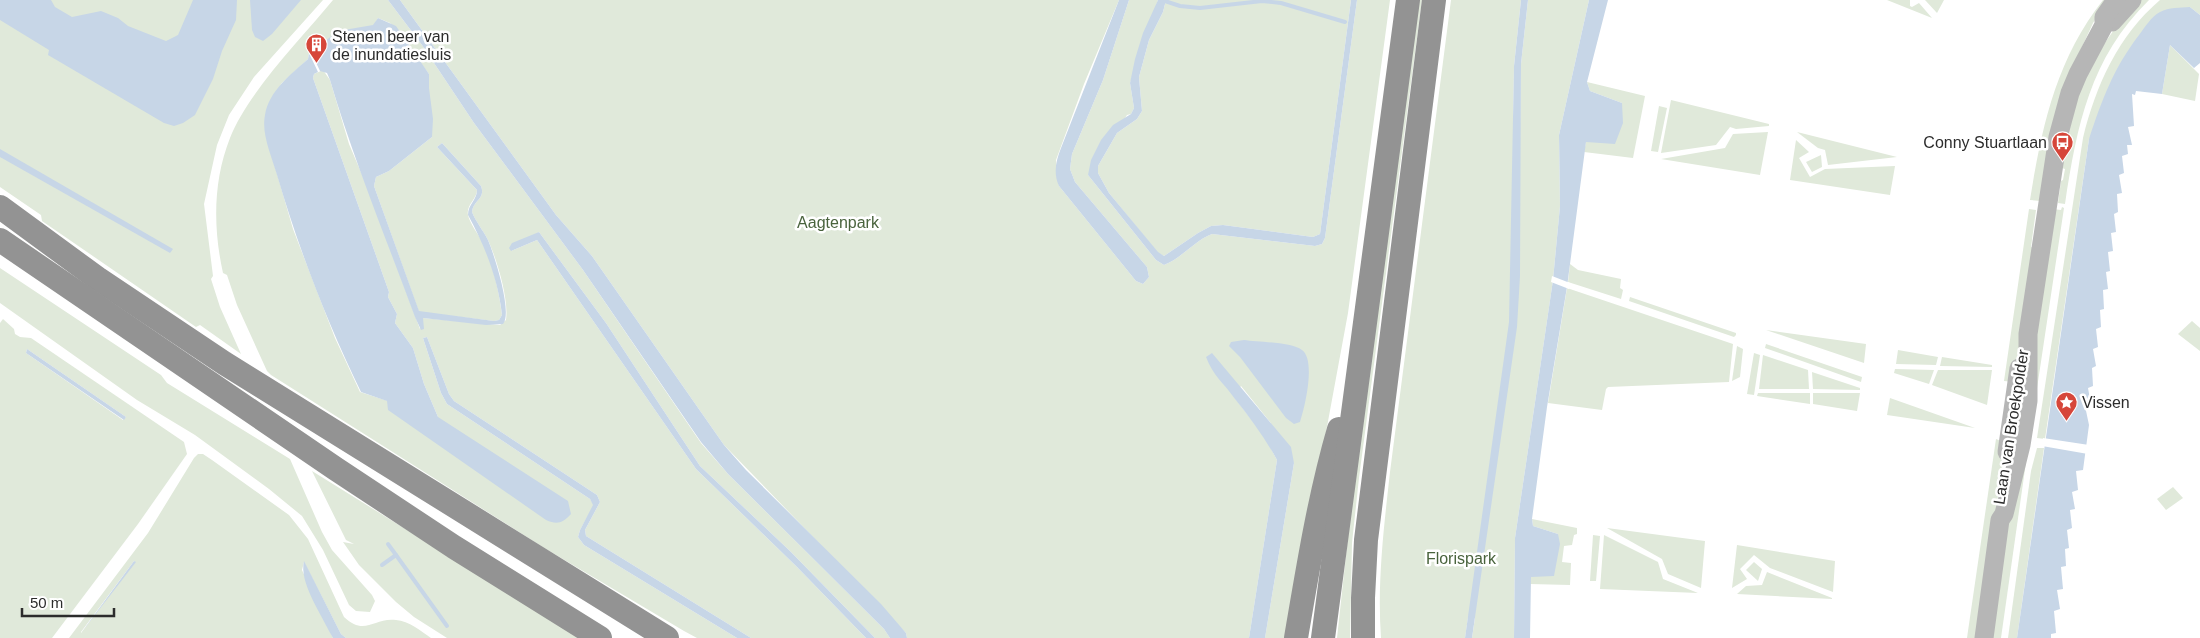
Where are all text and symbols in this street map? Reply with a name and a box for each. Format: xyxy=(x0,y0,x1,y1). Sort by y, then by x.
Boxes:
place label: Stenen beer van de inundatiesluis xyxy=(332,28,451,63)
building icon: Stenen beer van de inundatiesluis xyxy=(304,33,328,64)
bus stop icon: Conny Stuartlaan xyxy=(2051,130,2075,161)
place label: Conny Stuartlaan xyxy=(1923,134,2047,151)
park label: Aagtenpark xyxy=(797,214,880,231)
street label: Laan van Broekpolder xyxy=(1990,348,2032,506)
place icon: Vissen xyxy=(2054,390,2078,421)
place label: Vissen xyxy=(2082,394,2130,411)
park label: Florispark xyxy=(1426,550,1497,567)
scale bar xyxy=(22,586,115,618)
text: 50 m xyxy=(30,594,63,611)

